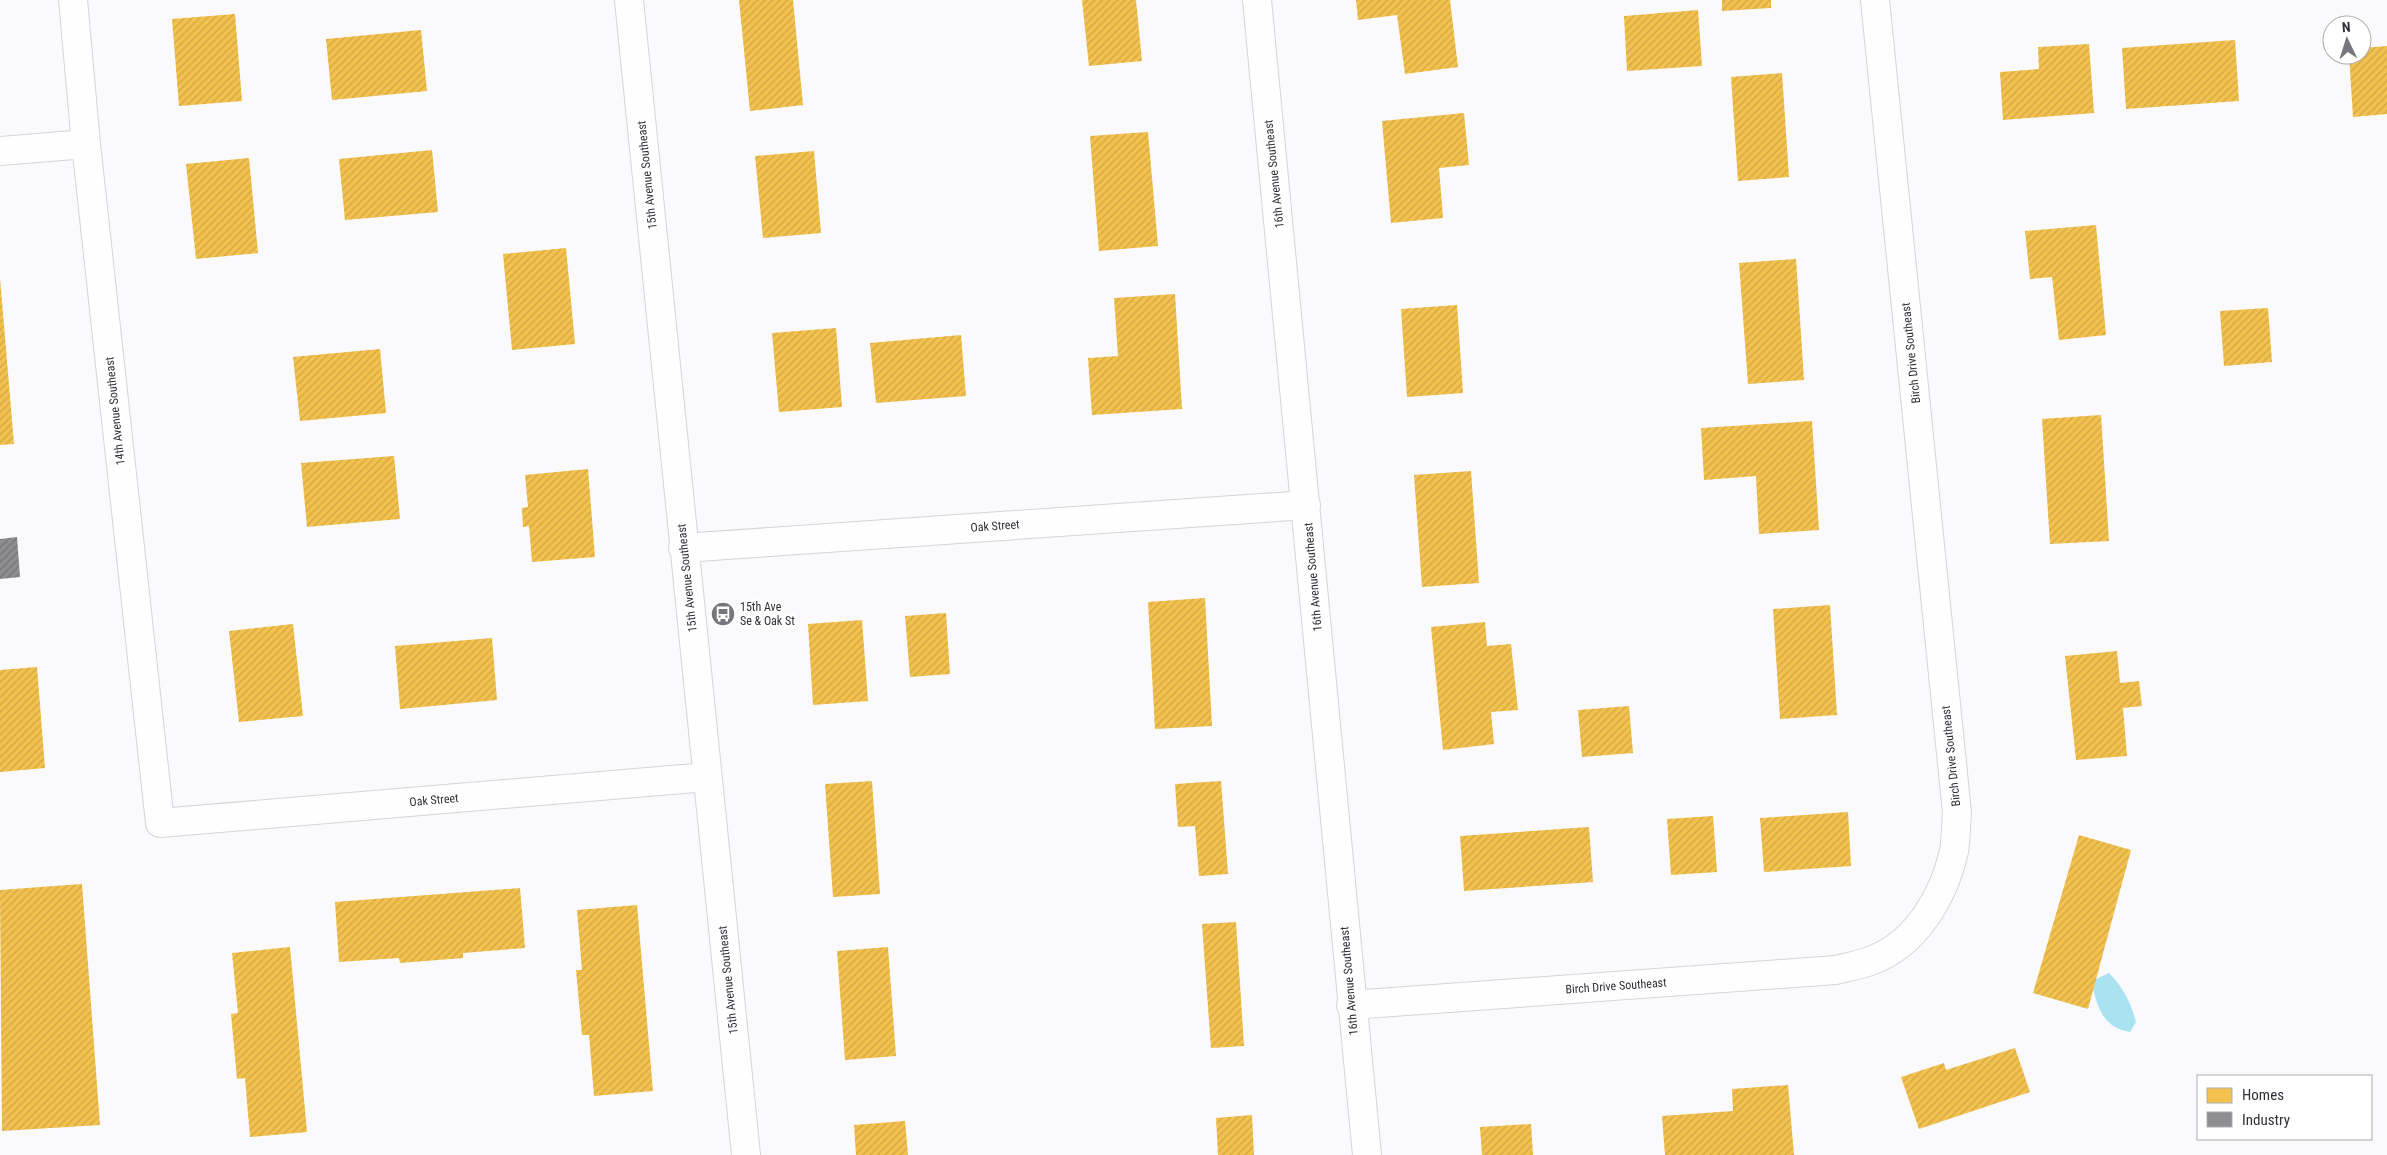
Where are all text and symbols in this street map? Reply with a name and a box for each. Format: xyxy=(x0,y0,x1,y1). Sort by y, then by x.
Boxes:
north arrow xyxy=(2322,15,2372,65)
text: N xyxy=(2341,19,2351,35)
street label: 16th Avenue Southeast xyxy=(1261,119,1287,229)
street label: 15th Avenue Southeast xyxy=(634,120,660,230)
street label: Birch Drive Southeast xyxy=(1899,301,1923,404)
street label: 14th Avenue Southeast xyxy=(102,356,128,466)
street label: Oak Street xyxy=(970,517,1020,535)
street label: 16th Avenue Southeast xyxy=(1301,522,1325,632)
street label: 15th Avenue Southeast xyxy=(674,523,700,633)
place label: 15th Ave Se & Oak St xyxy=(740,600,795,628)
bus stop icon: 15th Ave Se & Oak St xyxy=(710,601,736,627)
street label: Birch Drive Southeast xyxy=(1939,704,1963,807)
street label: Oak Street xyxy=(409,791,460,809)
street label: 15th Avenue Southeast xyxy=(715,925,741,1035)
street label: 16th Avenue Southeast xyxy=(1337,926,1361,1036)
street label: Birch Drive Southeast xyxy=(1565,975,1668,997)
legend xyxy=(2197,1075,2372,1140)
text: Homes xyxy=(2242,1086,2284,1104)
text: Industry xyxy=(2242,1111,2290,1129)

